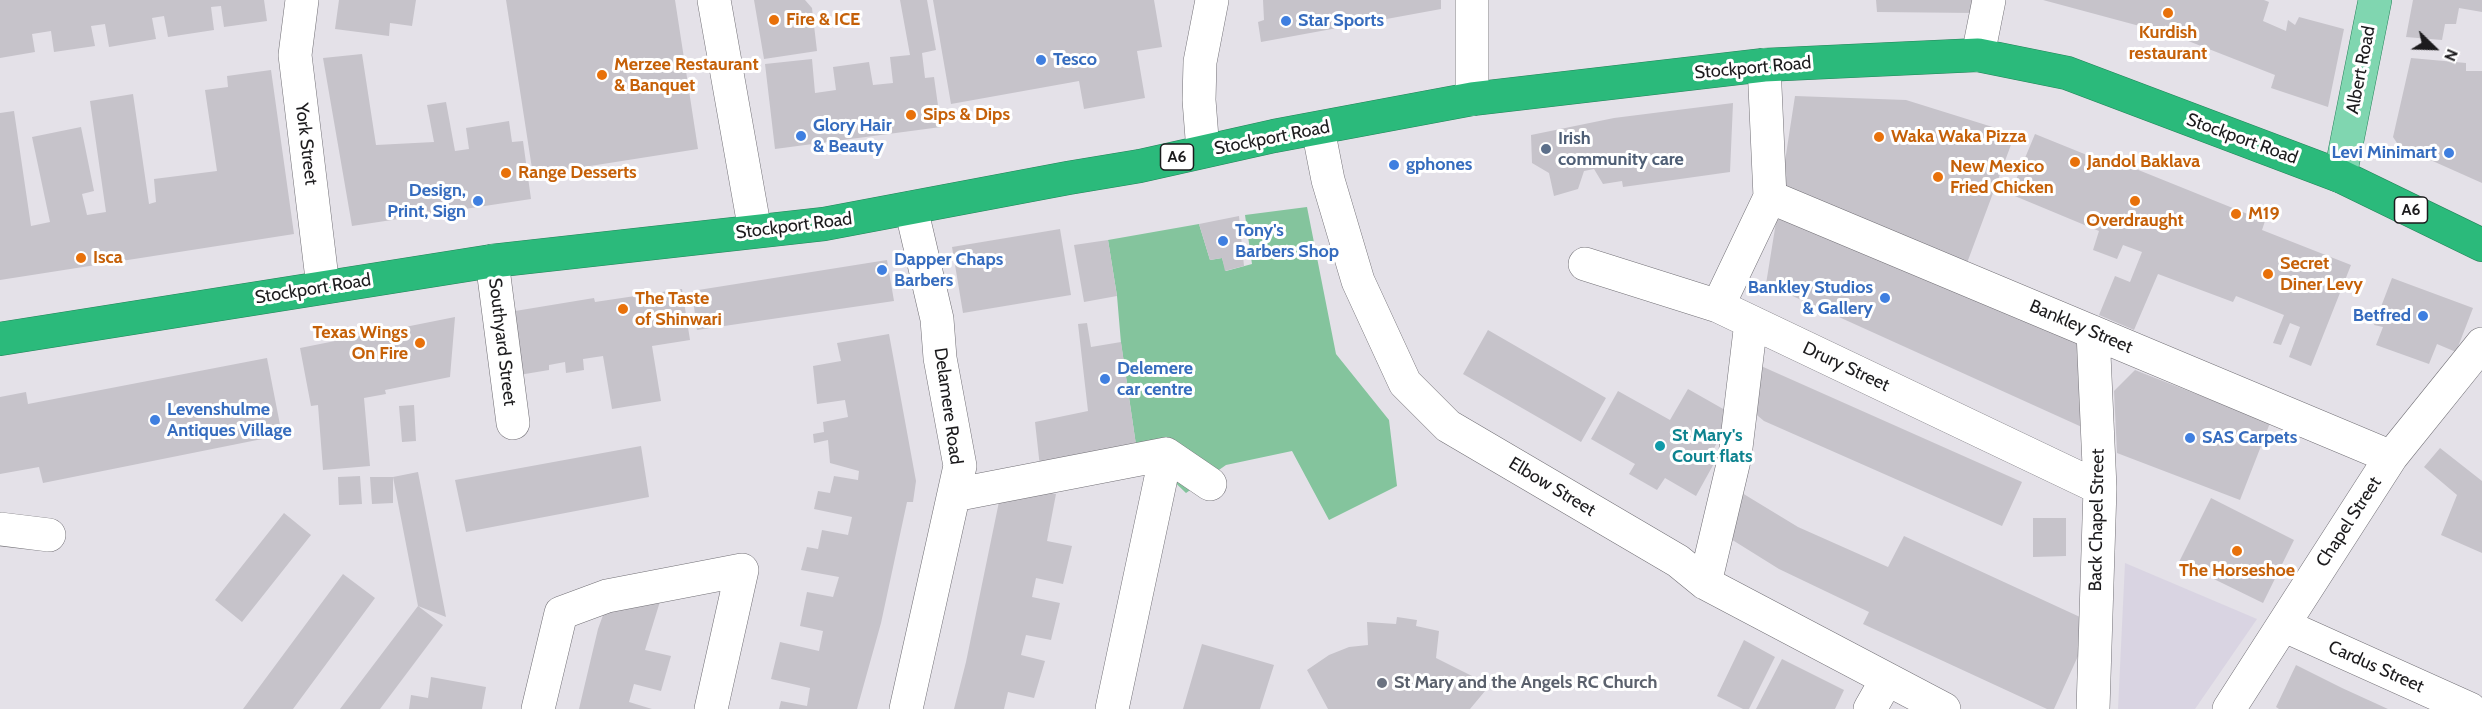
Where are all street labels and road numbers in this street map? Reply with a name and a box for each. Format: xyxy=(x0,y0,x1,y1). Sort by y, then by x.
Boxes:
street label: Albert Road xyxy=(2342,24,2380,116)
street label: Stockport Road xyxy=(1694,52,1812,84)
street label: York Street xyxy=(290,102,322,186)
street label: Stockport Road xyxy=(2183,109,2301,169)
street label: Stockport Road xyxy=(1212,116,1332,160)
road number: A6 xyxy=(1160,144,1194,170)
road number: A6 xyxy=(2394,197,2428,223)
street label: Stockport Road xyxy=(735,208,853,244)
street label: Stockport Road xyxy=(253,269,373,309)
street label: Southyard Street xyxy=(483,277,521,407)
street label: Bankley Street xyxy=(2026,296,2136,358)
street label: Drury Street xyxy=(1799,338,1893,396)
street label: Delamere Road xyxy=(929,346,967,466)
street label: Back Chapel Street xyxy=(2085,448,2109,592)
street label: Elbow Street xyxy=(1505,453,1599,521)
street label: Chapel Street xyxy=(2312,473,2386,571)
street label: Cardus Street xyxy=(2325,636,2427,698)

